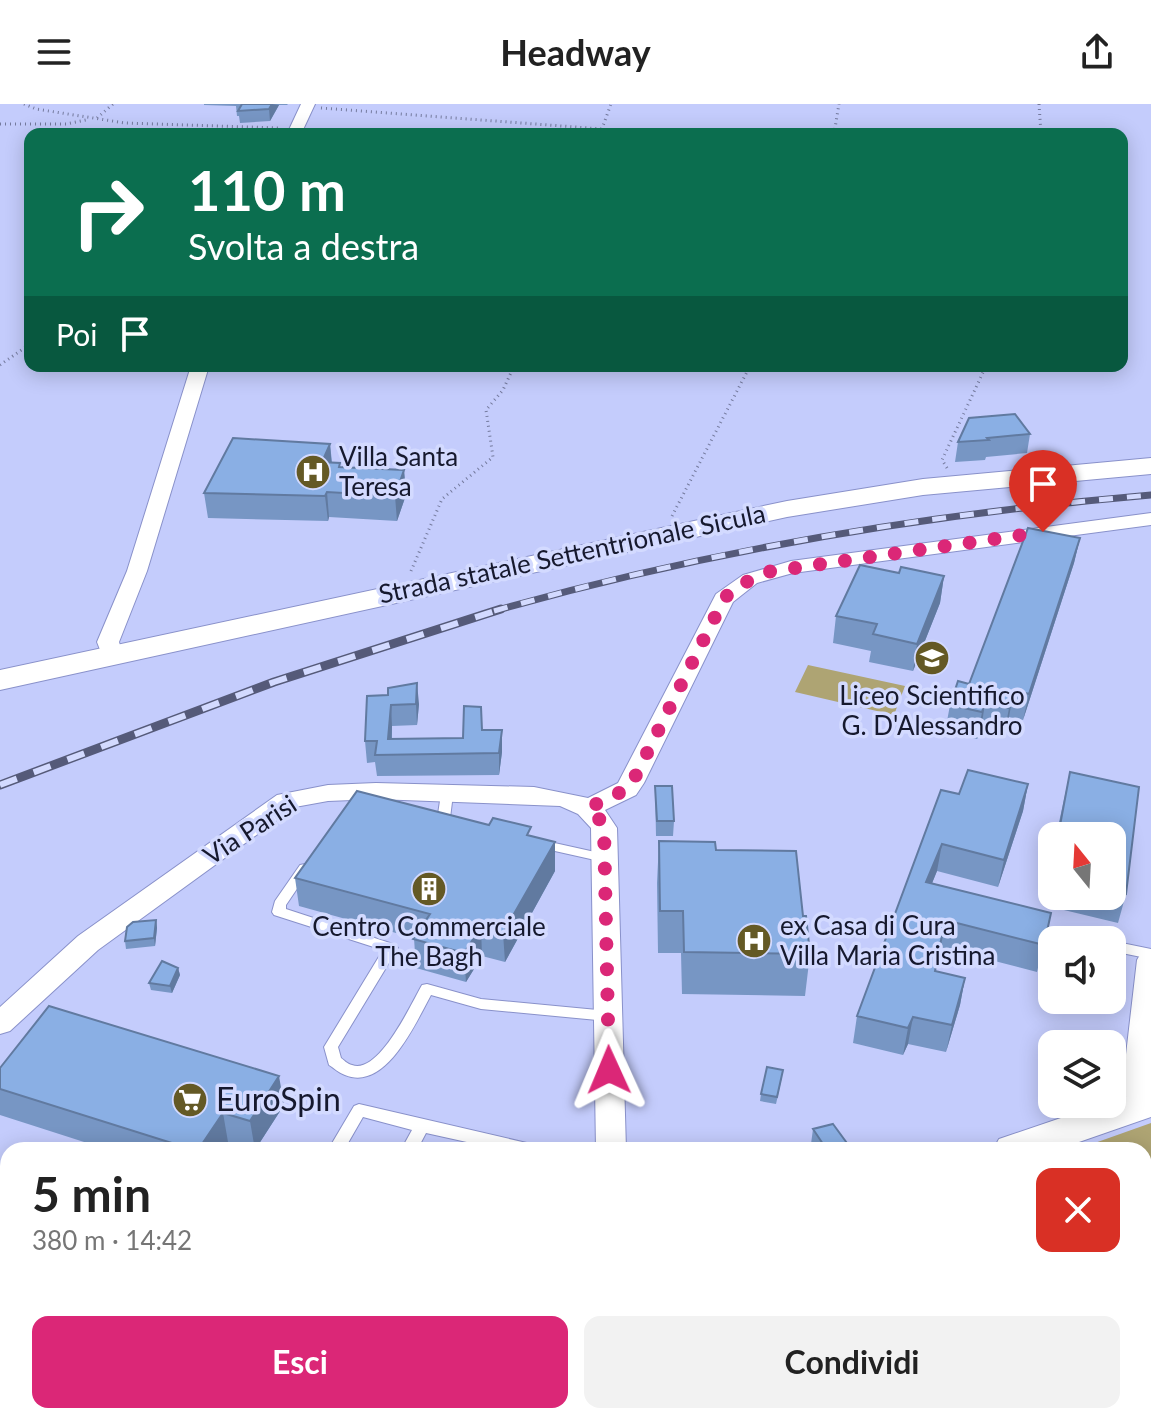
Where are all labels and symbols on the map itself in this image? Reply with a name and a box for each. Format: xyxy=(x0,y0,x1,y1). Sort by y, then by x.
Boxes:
place label: Villa Santa Teresa xyxy=(339,440,458,502)
pin xyxy=(1009,450,1077,532)
hospital icon: Villa Santa Teresa xyxy=(294,453,332,491)
street label: Strada statale Settentrionale Sicula xyxy=(375,496,768,610)
school or university icon: Liceo Scientifico G. D'Alessandro xyxy=(913,639,951,677)
place label: Liceo Scientifico G. D'Alessandro xyxy=(839,679,1025,741)
street label: Via Parisi xyxy=(197,787,302,871)
north arrow xyxy=(1038,822,1126,910)
building icon: Centro Commerciale The Bagh xyxy=(410,870,448,908)
place label: ex Casa di Cura Villa Maria Cristina xyxy=(780,909,995,971)
place label: Centro Commerciale The Bagh xyxy=(312,910,546,972)
hospital icon: ex Casa di Cura Villa Maria Cristina xyxy=(735,922,773,960)
position arrow xyxy=(567,1028,651,1112)
place label: EuroSpin xyxy=(216,1079,341,1118)
supermarket icon: EuroSpin xyxy=(171,1081,209,1119)

